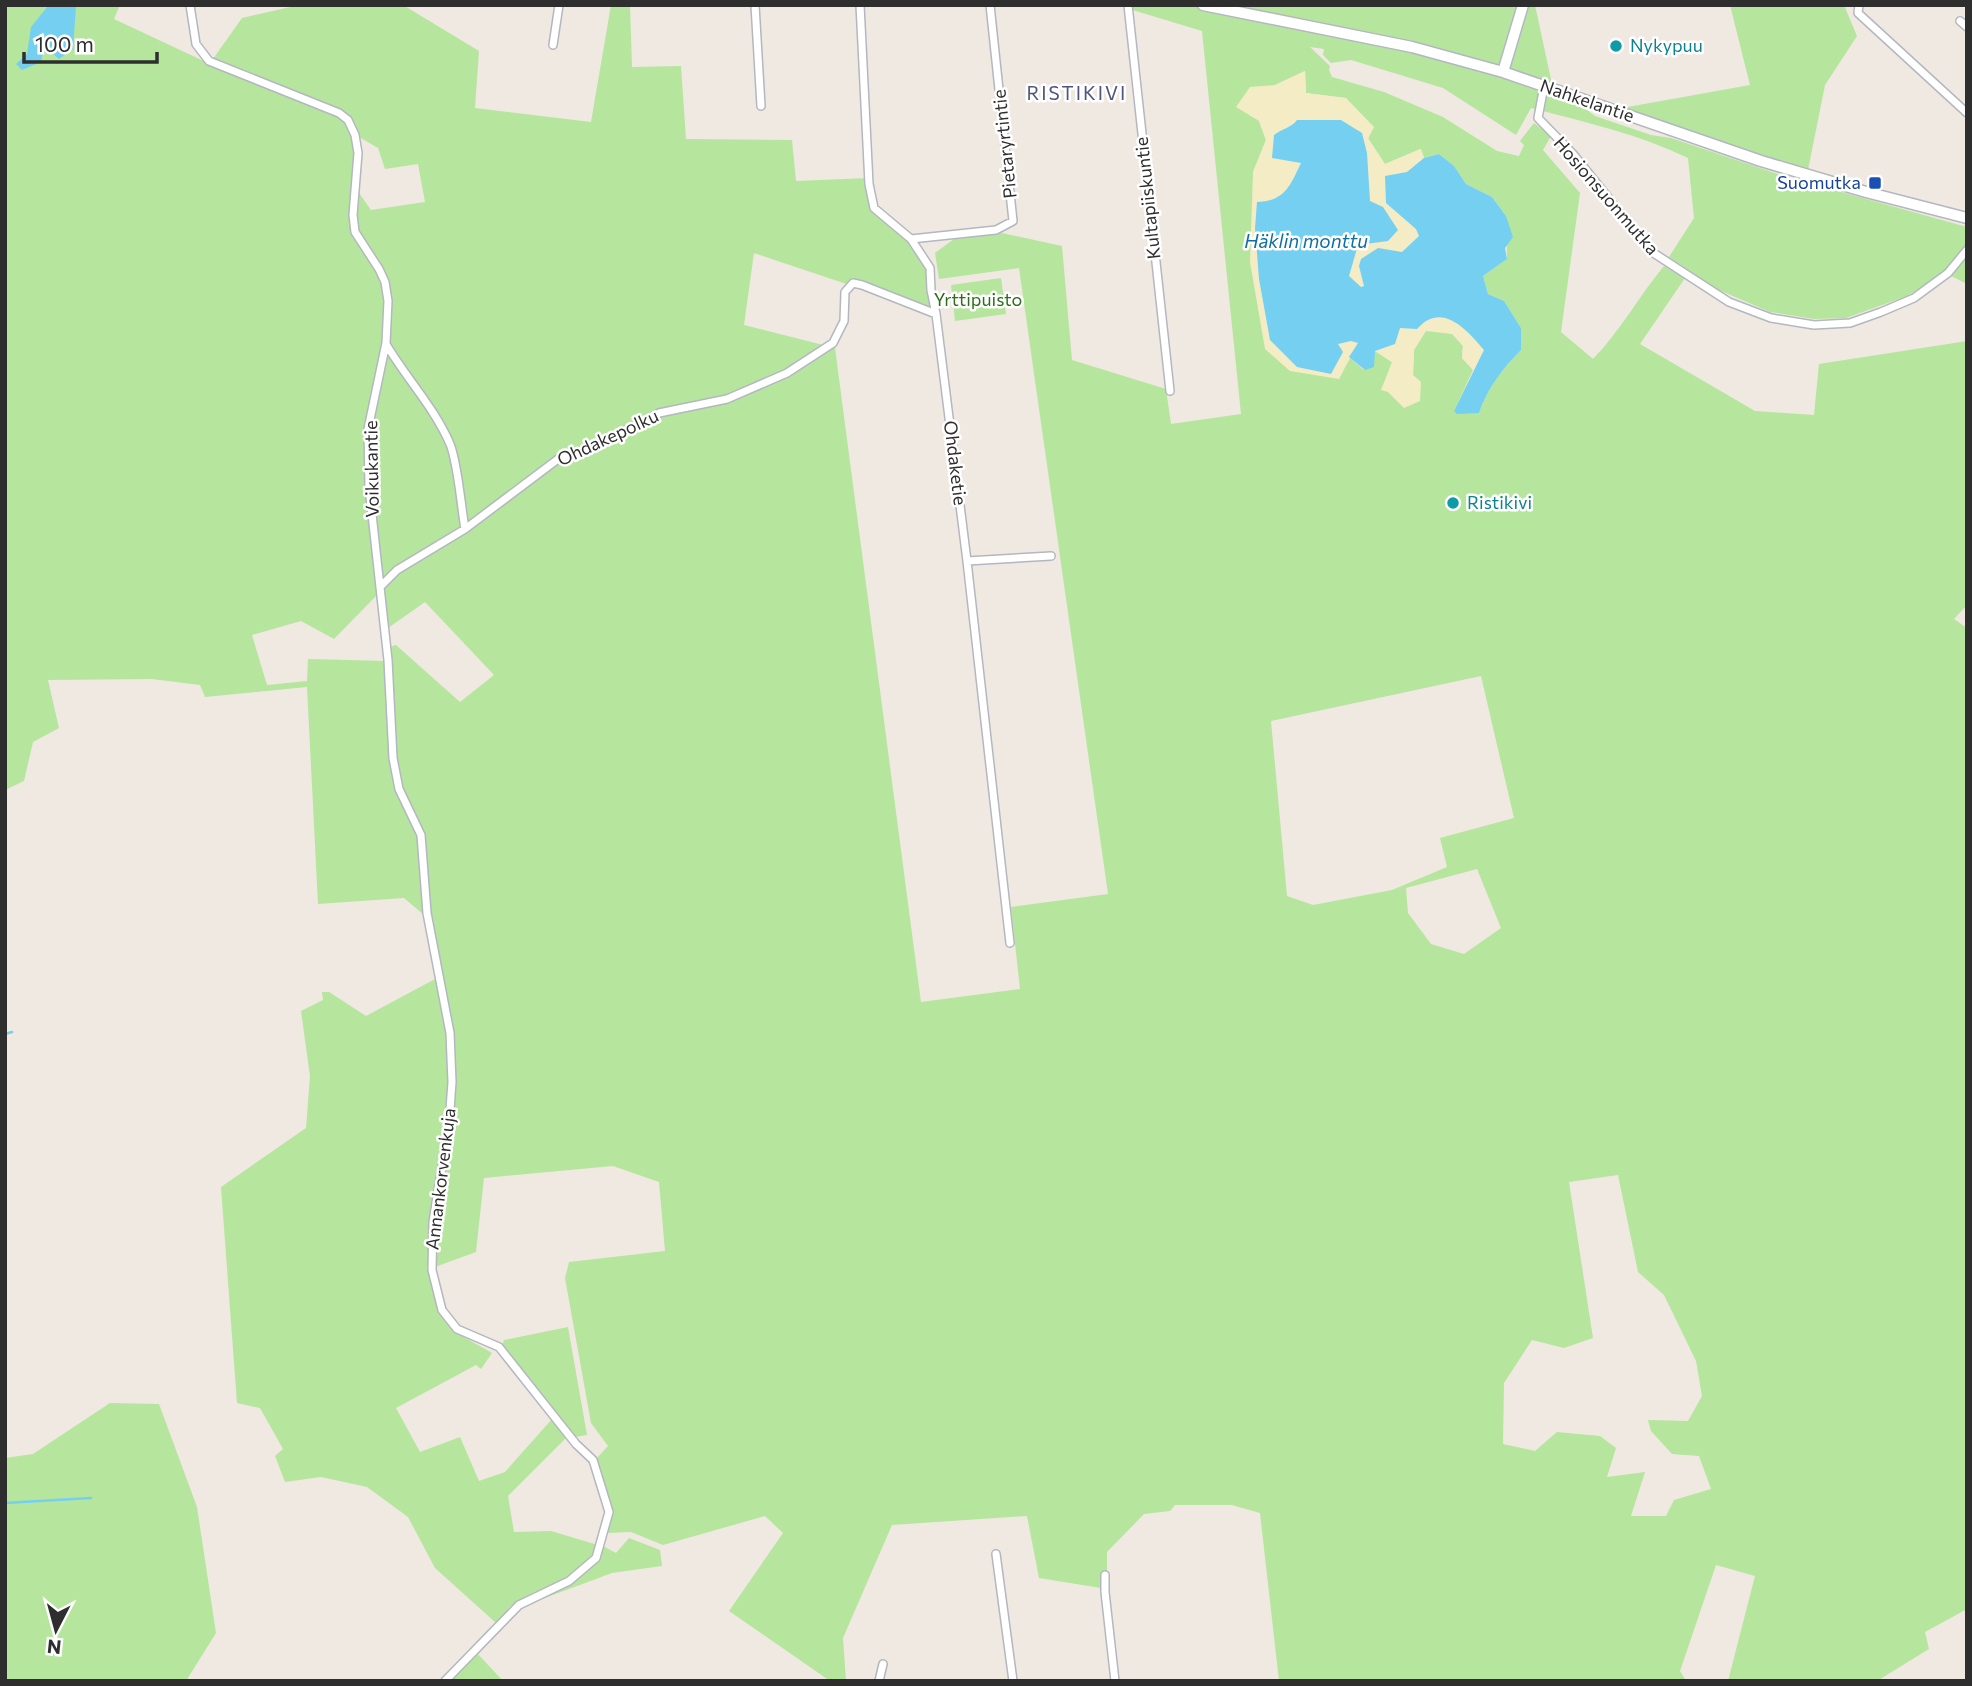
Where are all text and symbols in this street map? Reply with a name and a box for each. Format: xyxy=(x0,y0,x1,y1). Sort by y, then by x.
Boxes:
scale bar xyxy=(24,21,158,65)
text: 100 m xyxy=(35,31,94,56)
place label: Nykypuu xyxy=(1630,34,1703,56)
marker: Nykypuu xyxy=(1608,38,1624,54)
street label: Nahkelantie xyxy=(1537,74,1637,126)
district label: RISTIKIVI xyxy=(1027,81,1127,104)
street label: Pietaryrtintie xyxy=(987,88,1021,200)
street label: Hosionsuonmutka xyxy=(1549,132,1664,259)
street label: Kultapiiskuntie xyxy=(1130,136,1164,260)
place label: Suomutka xyxy=(1777,171,1861,193)
marker: Suomutka xyxy=(1867,175,1883,191)
water label: Häklin monttu xyxy=(1244,229,1368,252)
park label: Yrttipuisto xyxy=(934,288,1022,310)
street label: Ohdakepolku xyxy=(553,404,662,470)
street label: Ohdaketie xyxy=(940,419,972,506)
street label: Voikukantie xyxy=(359,420,383,518)
place label: Ristikivi xyxy=(1467,491,1532,513)
marker: Ristikivi xyxy=(1445,495,1461,511)
street label: Annankorvenkuja xyxy=(420,1107,460,1251)
north arrow xyxy=(21,1595,91,1665)
text: N xyxy=(46,1635,62,1660)

